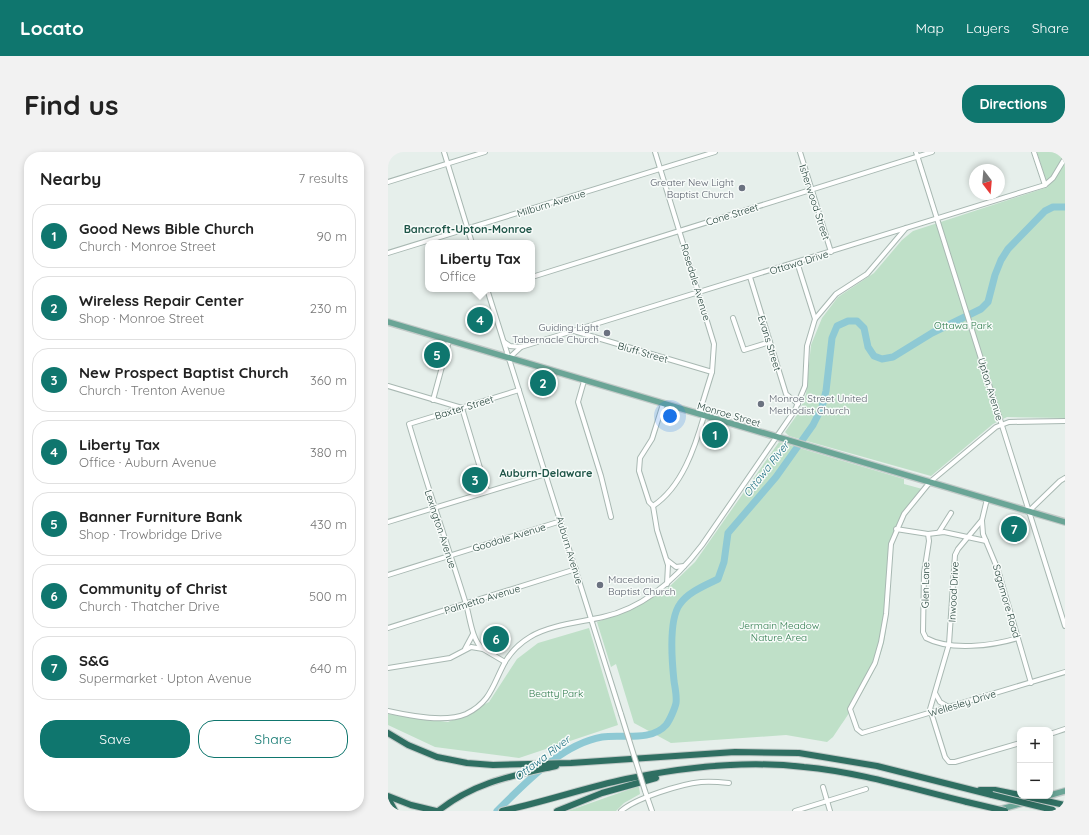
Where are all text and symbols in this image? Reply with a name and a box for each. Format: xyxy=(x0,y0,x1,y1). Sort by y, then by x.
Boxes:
text: Locato xyxy=(20,16,84,40)
text: Map xyxy=(915,19,944,37)
text: Layers xyxy=(966,19,1010,37)
text: Share xyxy=(1032,19,1069,37)
button: Directions xyxy=(962,85,1065,123)
text: Find us xyxy=(24,87,118,122)
street label: Isherwood Street xyxy=(796,163,833,242)
north arrow xyxy=(969,164,1005,200)
text: Nearby xyxy=(40,168,101,189)
text: 7 results xyxy=(299,170,348,186)
place label: Greater New Light Baptist Church xyxy=(650,176,735,201)
marker: Greater New Light Baptist Church xyxy=(737,183,747,193)
street label: Milburn Avenue xyxy=(515,187,587,220)
street label: Cone Street xyxy=(704,200,760,229)
text: Good News Bible Church xyxy=(79,219,254,238)
district label: Bancroft-Upton-Monroe xyxy=(404,222,533,236)
text: 1 xyxy=(51,228,57,244)
text: 90 m xyxy=(317,228,347,244)
text: Church · Monroe Street xyxy=(79,238,216,254)
popup xyxy=(425,240,535,292)
street label: Rosedale Avenue xyxy=(678,242,714,323)
street label: Ottawa Drive xyxy=(768,247,830,278)
text: Liberty Tax xyxy=(440,249,520,268)
text: Office xyxy=(440,268,476,284)
text: Wireless Repair Center xyxy=(79,291,244,310)
text: 2 xyxy=(50,300,58,316)
text: 230 m xyxy=(310,300,347,316)
pin: 4 xyxy=(467,305,493,335)
text: Shop · Monroe Street xyxy=(79,310,204,326)
street label: Evans Street xyxy=(755,314,784,373)
park label: Ottawa Park xyxy=(934,319,992,332)
place label: Guiding Light Tabernacle Church xyxy=(512,321,600,346)
marker: Guiding Light Tabernacle Church xyxy=(602,328,612,338)
street label: Bluff Street xyxy=(616,339,670,366)
pin: 5 xyxy=(424,340,450,370)
street label: Upton Avenue xyxy=(975,356,1006,423)
text: New Prospect Baptist Church xyxy=(79,363,289,382)
pin: 2 xyxy=(530,368,556,398)
text: 3 xyxy=(51,372,57,388)
text: 360 m xyxy=(310,372,347,388)
text: Church · Trenton Avenue xyxy=(79,382,225,398)
street label: Baxter Street xyxy=(433,392,496,423)
place label: Monroe Street United Methodist Church xyxy=(769,392,867,417)
street label: Monroe Street xyxy=(696,399,763,430)
marker: Monroe Street United Methodist Church xyxy=(756,399,766,409)
your location xyxy=(660,406,680,426)
pin: 1 xyxy=(702,420,728,450)
text: Liberty Tax xyxy=(79,435,160,454)
water label: Ottawa River xyxy=(740,437,793,499)
text: 4 xyxy=(50,444,58,460)
text: 380 m xyxy=(310,444,347,460)
text: Office · Auburn Avenue xyxy=(79,454,216,470)
pin: 3 xyxy=(462,465,488,495)
district label: Auburn-Delaware xyxy=(499,466,593,480)
street label: Lexington Avenue xyxy=(422,488,459,570)
text: Banner Furniture Bank xyxy=(79,507,243,526)
pin: 7 xyxy=(1001,514,1027,544)
street label: Auburn Avenue xyxy=(553,515,586,586)
text: 5 xyxy=(50,516,58,532)
text: 430 m xyxy=(310,516,347,532)
street label: Goodale Avenue xyxy=(471,520,548,555)
text: Shop · Trowbridge Drive xyxy=(79,526,222,542)
street label: Glen Lane xyxy=(919,561,932,608)
street label: Inwood Drive xyxy=(945,561,962,623)
street label: Sagamore Road xyxy=(990,563,1023,639)
place label: Macedonia Baptist Church xyxy=(608,573,675,598)
text: Community of Christ xyxy=(79,579,228,598)
marker: Macedonia Baptist Church xyxy=(595,580,605,590)
street label: Palmetto Avenue xyxy=(443,582,522,617)
text: 6 xyxy=(50,588,58,604)
text: 500 m xyxy=(309,588,347,604)
text: Church · Thatcher Drive xyxy=(79,598,220,614)
park label: Jermain Meadow Nature Area xyxy=(739,619,820,644)
pin: 6 xyxy=(483,624,509,654)
text: S&G xyxy=(79,651,109,670)
text: 7 xyxy=(50,660,58,676)
text: 640 m xyxy=(310,660,347,676)
text: Supermarket · Upton Avenue xyxy=(79,670,252,686)
park label: Beatty Park xyxy=(529,687,583,700)
street label: Wellesley Drive xyxy=(927,687,998,720)
button: Save xyxy=(40,720,190,758)
button: Share xyxy=(198,720,348,758)
map controls xyxy=(1017,727,1053,799)
button: + xyxy=(1017,727,1053,763)
water label: Ottawa River xyxy=(511,731,574,784)
button: − xyxy=(1017,763,1053,799)

